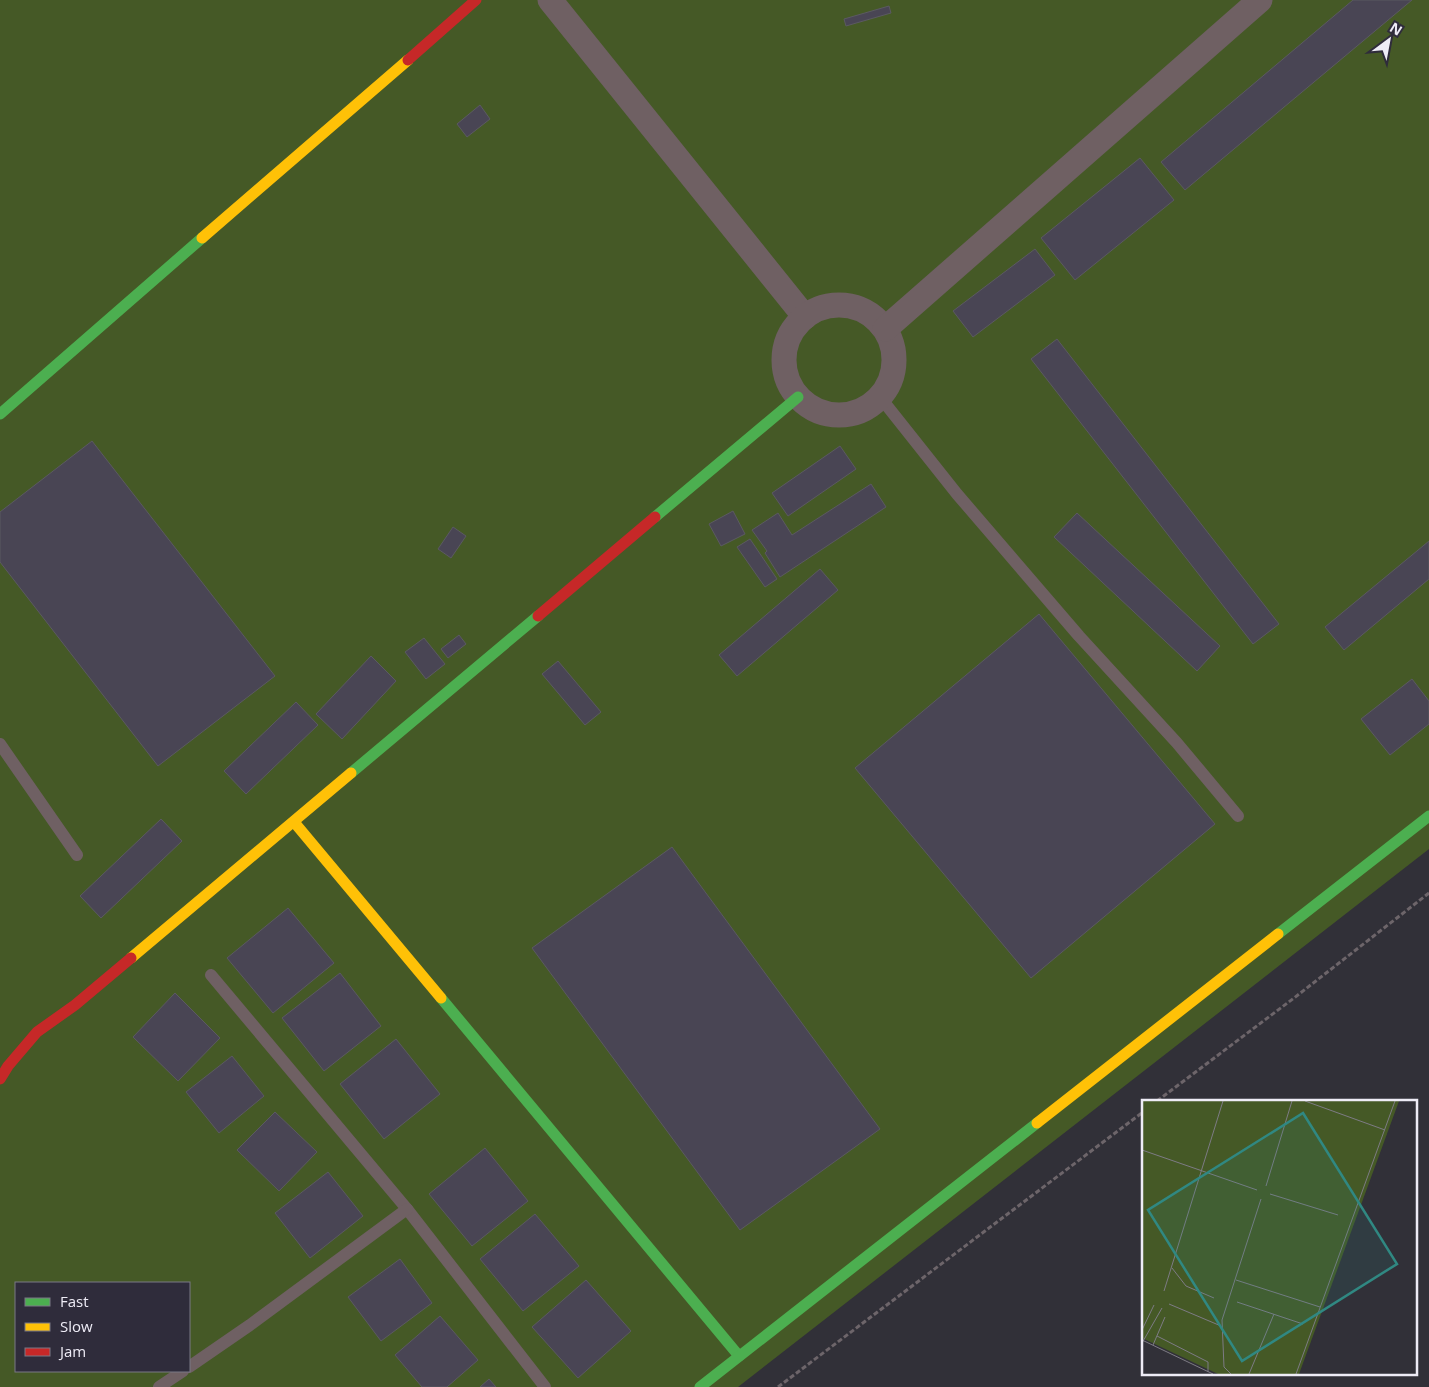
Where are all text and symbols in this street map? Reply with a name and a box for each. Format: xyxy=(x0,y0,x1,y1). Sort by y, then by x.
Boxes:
north arrow xyxy=(1364,15,1414,65)
text: N xyxy=(1386,17,1406,40)
inset map xyxy=(1142,1100,1416,1374)
legend xyxy=(15,1282,190,1372)
text: Fast xyxy=(60,1291,89,1311)
text: Slow xyxy=(60,1316,93,1336)
text: Jam xyxy=(58,1341,86,1361)

